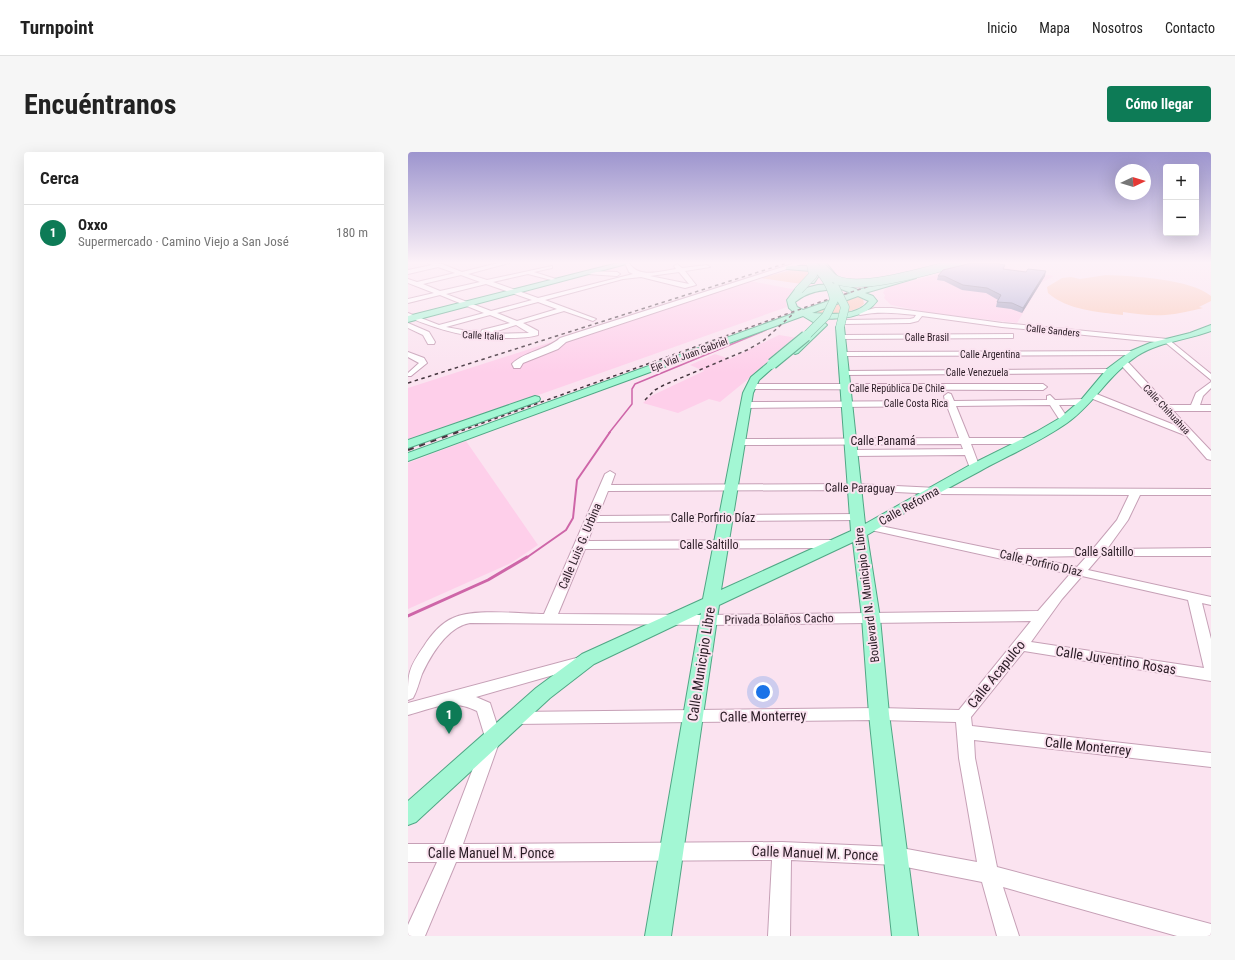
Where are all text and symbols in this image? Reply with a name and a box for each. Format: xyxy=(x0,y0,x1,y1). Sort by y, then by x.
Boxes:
text: Turnpoint xyxy=(20,16,94,39)
text: Inicio xyxy=(987,20,1017,36)
text: Mapa xyxy=(1039,20,1070,36)
text: Nosotros xyxy=(1092,20,1143,36)
text: Contacto xyxy=(1165,20,1215,36)
button: Cómo llegar xyxy=(1107,86,1211,122)
text: Encuéntranos xyxy=(24,88,176,121)
north arrow xyxy=(1115,164,1151,200)
map controls xyxy=(1163,164,1199,236)
button: + xyxy=(1163,164,1199,200)
text: Cerca xyxy=(40,168,79,188)
button: − xyxy=(1163,200,1199,236)
text: Oxxo xyxy=(78,216,108,234)
text: 1 xyxy=(50,225,56,240)
text: 180 m xyxy=(336,225,368,240)
text: Supermercado · Camino Viejo a San José xyxy=(78,234,289,249)
street label: Calle Sanders xyxy=(1025,322,1081,339)
street label: Calle Italia xyxy=(462,329,504,342)
street label: Calle Brasil xyxy=(905,332,949,343)
street label: Eje Vial Juan Gabriel xyxy=(649,335,729,373)
street label: Calle Argentina xyxy=(960,349,1020,360)
street label: Calle Venezuela xyxy=(946,367,1009,378)
street label: Calle Chihuahua xyxy=(1141,382,1193,437)
street label: Calle República De Chile xyxy=(849,383,945,394)
street label: Calle Costa Rica xyxy=(884,398,948,409)
street label: Calle Panamá xyxy=(850,434,916,448)
street label: Calle Paraguay xyxy=(825,480,895,496)
street label: Calle Reforma xyxy=(876,484,942,528)
street label: Calle Luis G. Urbina xyxy=(556,501,605,591)
street label: Calle Porfirio Díaz xyxy=(671,511,755,525)
street label: Boulevard N. Municipio Libre xyxy=(852,526,882,663)
street label: Calle Saltillo xyxy=(680,538,739,552)
street label: Calle Saltillo xyxy=(1075,545,1134,559)
street label: Calle Porfirio Díaz xyxy=(998,547,1084,579)
street label: Calle Municipio Libre xyxy=(684,605,718,722)
street label: Privada Bolaños Cacho xyxy=(724,611,834,627)
street label: Calle Acapulco xyxy=(964,637,1028,711)
street label: Calle Juventino Rosas xyxy=(1055,643,1177,677)
your location xyxy=(753,682,773,702)
pin: 1 xyxy=(436,701,462,734)
street label: Calle Monterrey xyxy=(720,707,807,725)
street label: Calle Monterrey xyxy=(1044,734,1132,759)
street label: Calle Manuel M. Ponce xyxy=(751,843,879,863)
street label: Calle Manuel M. Ponce xyxy=(428,845,555,861)

